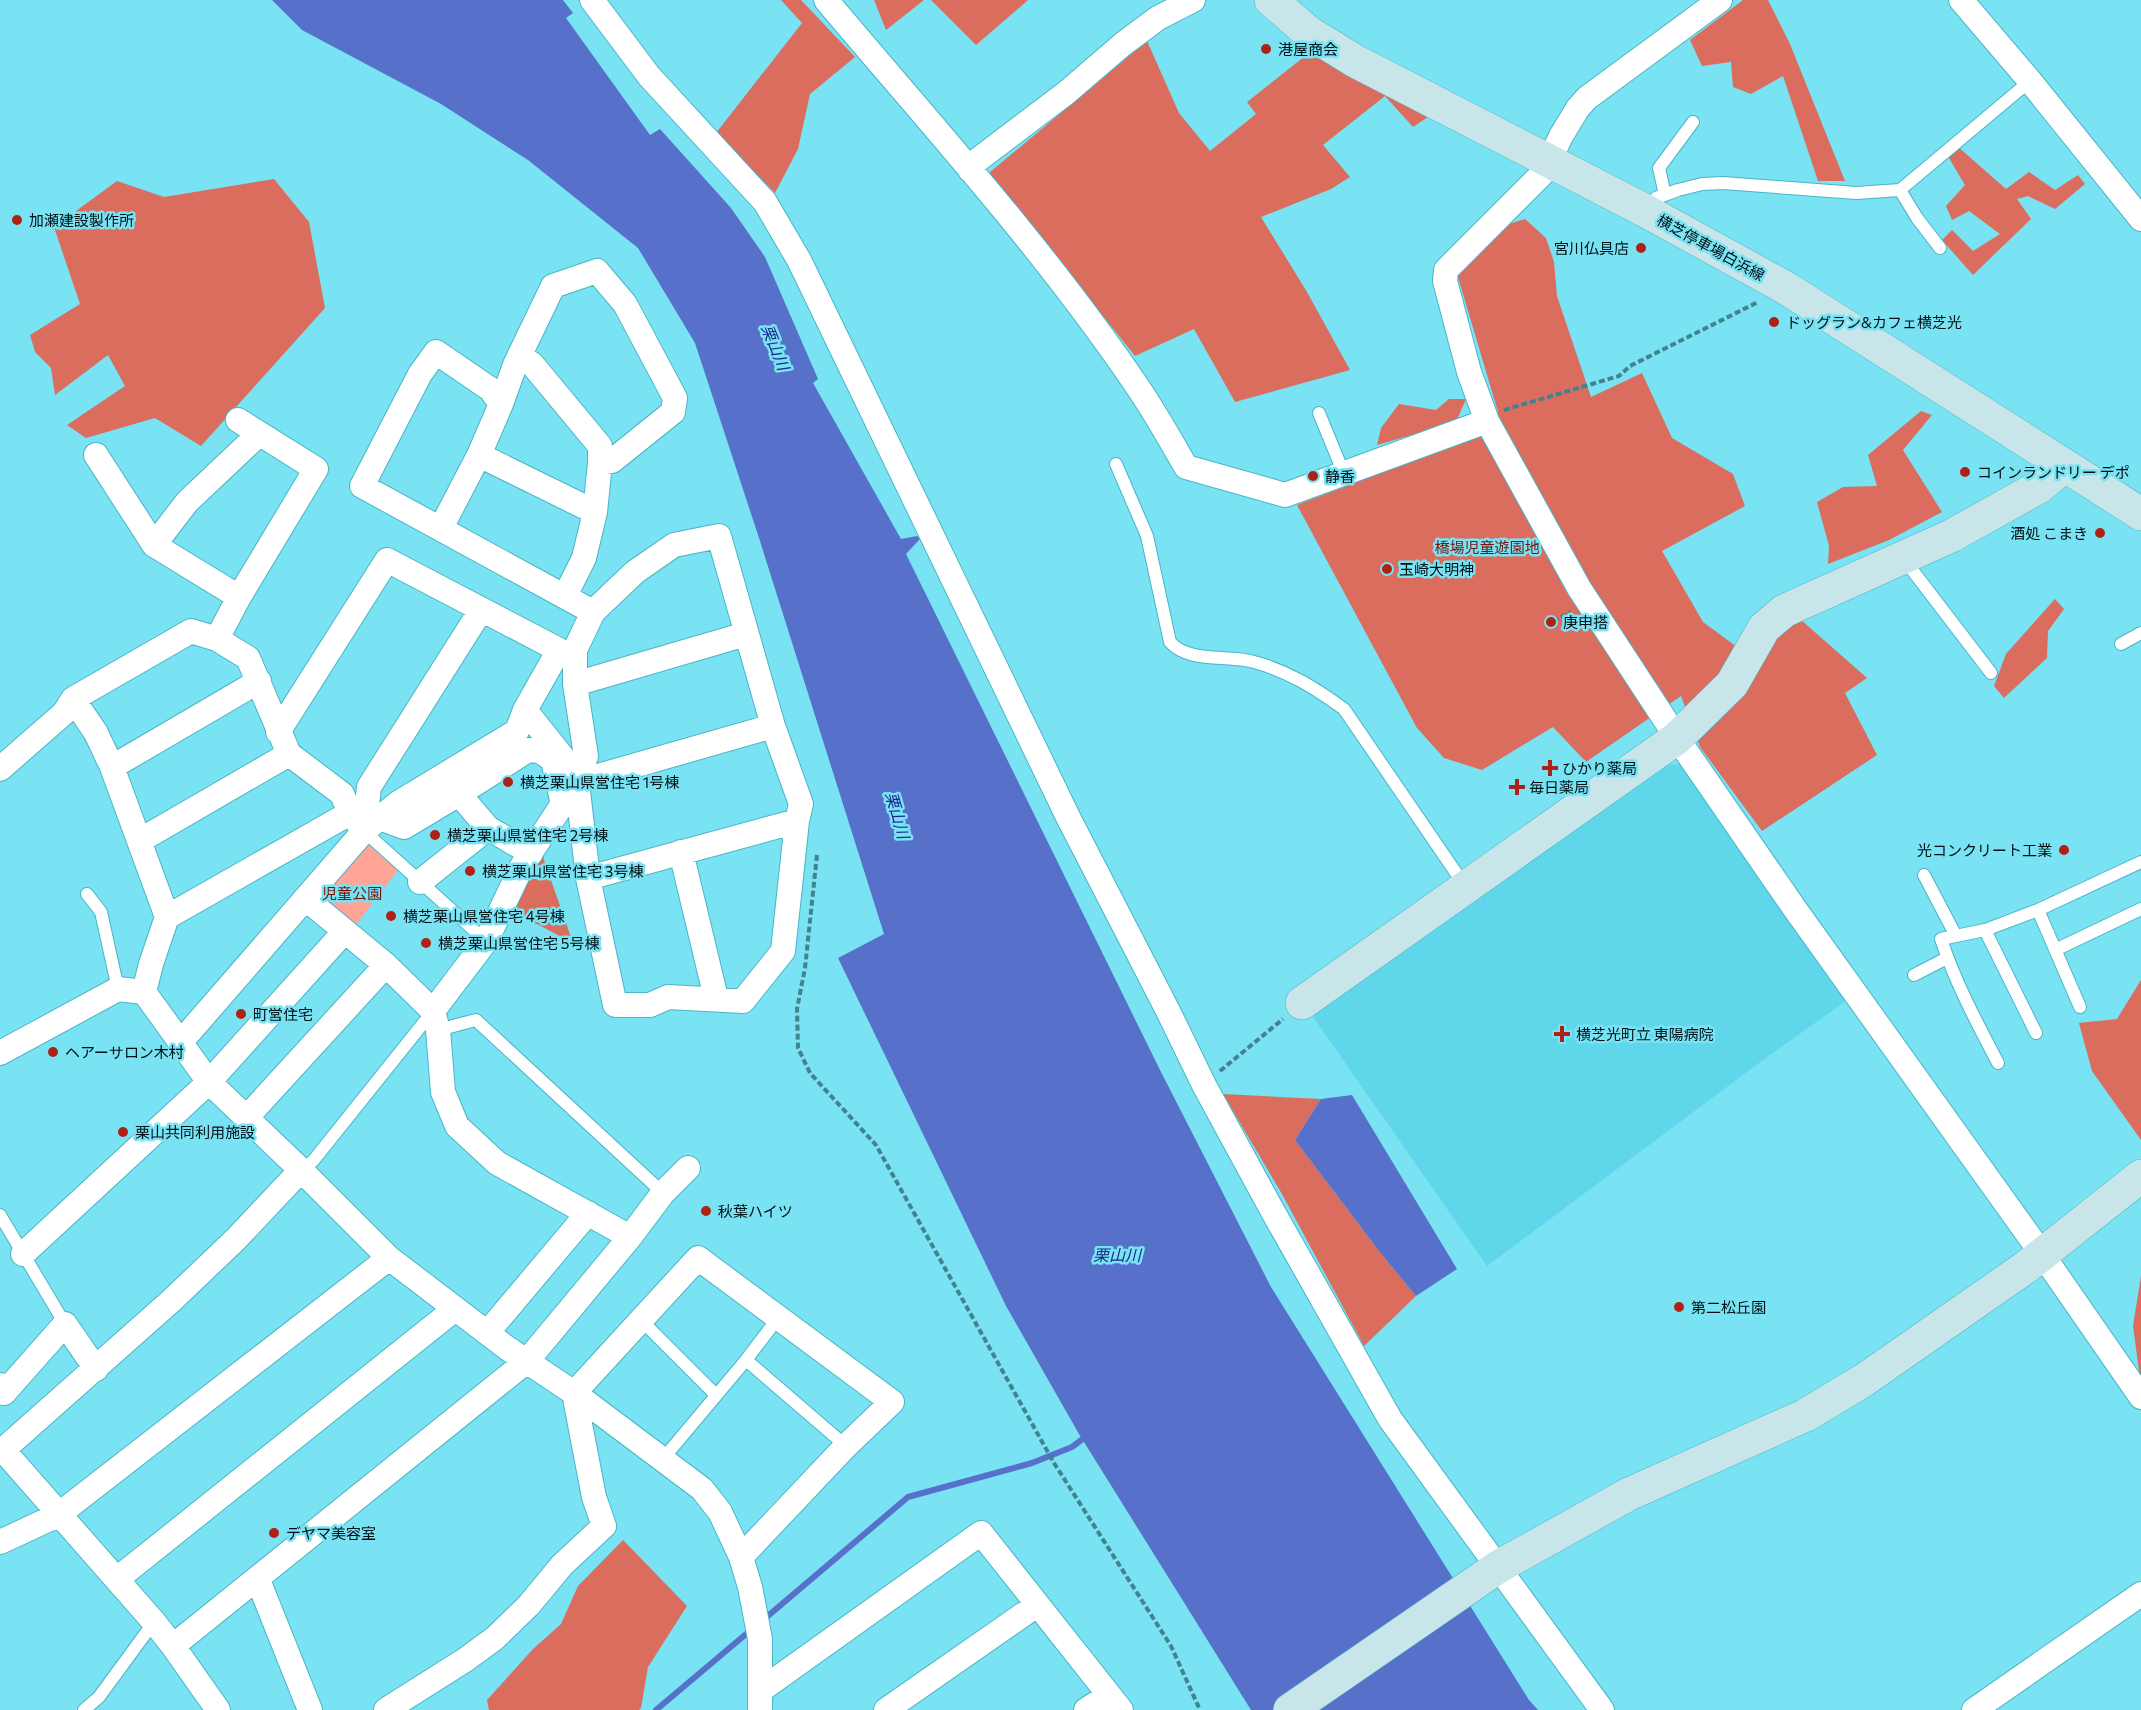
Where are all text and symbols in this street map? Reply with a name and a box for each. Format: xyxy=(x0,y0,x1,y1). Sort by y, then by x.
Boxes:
place label: 港屋商会 xyxy=(1278,40,1338,58)
marker: 港屋商会 xyxy=(1259,42,1273,56)
street label: 横芝停車場白浜線 xyxy=(1654,210,1768,284)
place label: 加瀬建設製作所 xyxy=(29,211,134,229)
marker: 加瀬建設製作所 xyxy=(10,213,24,227)
place label: 宮川仏具店 xyxy=(1554,239,1629,257)
marker: 宮川仏具店 xyxy=(1634,241,1648,255)
place label: ドッグラン&カフェ横芝光 xyxy=(1786,313,1962,331)
marker: ドッグラン&カフェ横芝光 xyxy=(1767,315,1781,329)
water label: 栗山川 xyxy=(758,321,795,375)
place label: コインランドリー デポ xyxy=(1977,463,2130,481)
marker: コインランドリー デポ xyxy=(1958,465,1972,479)
place label: 静香 xyxy=(1325,467,1355,485)
marker: 静香 xyxy=(1306,469,1320,483)
place label: 酒処 こまき xyxy=(2010,524,2088,542)
marker: 酒処 こまき xyxy=(2093,526,2107,540)
park label: 橋場児童遊園地 xyxy=(1434,538,1540,556)
place label: 玉崎大明神 xyxy=(1399,560,1474,578)
marker: 玉崎大明神 xyxy=(1380,562,1394,576)
place label: 庚申搭 xyxy=(1563,613,1608,631)
marker: 庚申搭 xyxy=(1544,615,1558,629)
place label: ひかり薬局 xyxy=(1562,759,1637,777)
marker: ひかり薬局 xyxy=(1543,761,1557,775)
place label: 横芝栗山県営住宅 1号棟 xyxy=(520,773,679,791)
marker: 横芝栗山県営住宅 1号棟 xyxy=(501,775,515,789)
place label: 毎日薬局 xyxy=(1529,778,1589,796)
marker: 毎日薬局 xyxy=(1510,780,1524,794)
water label: 栗山川 xyxy=(882,789,914,843)
place label: 横芝栗山県営住宅 2号棟 xyxy=(447,826,608,844)
marker: 横芝栗山県営住宅 2号棟 xyxy=(428,828,442,842)
place label: 光コンクリート工業 xyxy=(1917,841,2052,859)
marker: 光コンクリート工業 xyxy=(2057,843,2071,857)
place label: 横芝栗山県営住宅 3号棟 xyxy=(482,862,643,880)
marker: 横芝栗山県営住宅 3号棟 xyxy=(463,864,477,878)
park label: 児童公園 xyxy=(322,884,382,902)
place label: 横芝栗山県営住宅 4号棟 xyxy=(403,907,565,925)
marker: 横芝栗山県営住宅 4号棟 xyxy=(384,909,398,923)
place label: 横芝栗山県営住宅 5号棟 xyxy=(438,934,600,952)
marker: 横芝栗山県営住宅 5号棟 xyxy=(419,936,433,950)
place label: 町営住宅 xyxy=(253,1005,313,1023)
marker: 町営住宅 xyxy=(234,1007,248,1021)
marker: 横芝光町立 東陽病院 xyxy=(1553,1025,1571,1043)
place label: 横芝光町立 東陽病院 xyxy=(1576,1025,1714,1043)
place label: ヘアーサロン木村 xyxy=(65,1043,184,1061)
marker: ヘアーサロン木村 xyxy=(46,1045,60,1059)
place label: 栗山共同利用施設 xyxy=(135,1123,255,1141)
marker: 栗山共同利用施設 xyxy=(116,1125,130,1139)
place label: 秋葉ハイツ xyxy=(718,1202,793,1220)
marker: 秋葉ハイツ xyxy=(699,1204,713,1218)
water label: 栗山川 xyxy=(1093,1245,1143,1264)
place label: 第二松丘園 xyxy=(1691,1298,1766,1316)
marker: 第二松丘園 xyxy=(1672,1300,1686,1314)
place label: デヤマ美容室 xyxy=(286,1524,376,1542)
marker: デヤマ美容室 xyxy=(267,1526,281,1540)

